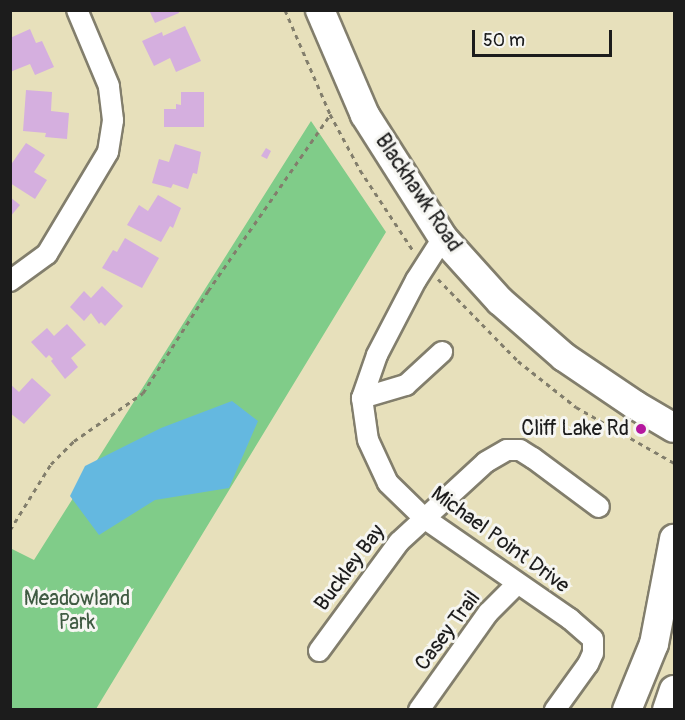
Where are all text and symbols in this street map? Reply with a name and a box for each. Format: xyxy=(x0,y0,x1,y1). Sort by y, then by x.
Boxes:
scale bar xyxy=(475,18,614,56)
text: 50 m xyxy=(483,29,525,52)
street label: Blackhawk Road xyxy=(369,129,467,257)
place label: Cliff Lake Rd xyxy=(521,416,629,442)
marker: Cliff Lake Rd xyxy=(634,422,648,436)
street label: Michael Point Drive xyxy=(426,481,574,599)
street label: Buckley Bay xyxy=(309,520,391,616)
park label: Meadowland Park xyxy=(24,586,130,636)
street label: Casey Trail xyxy=(410,586,486,676)

